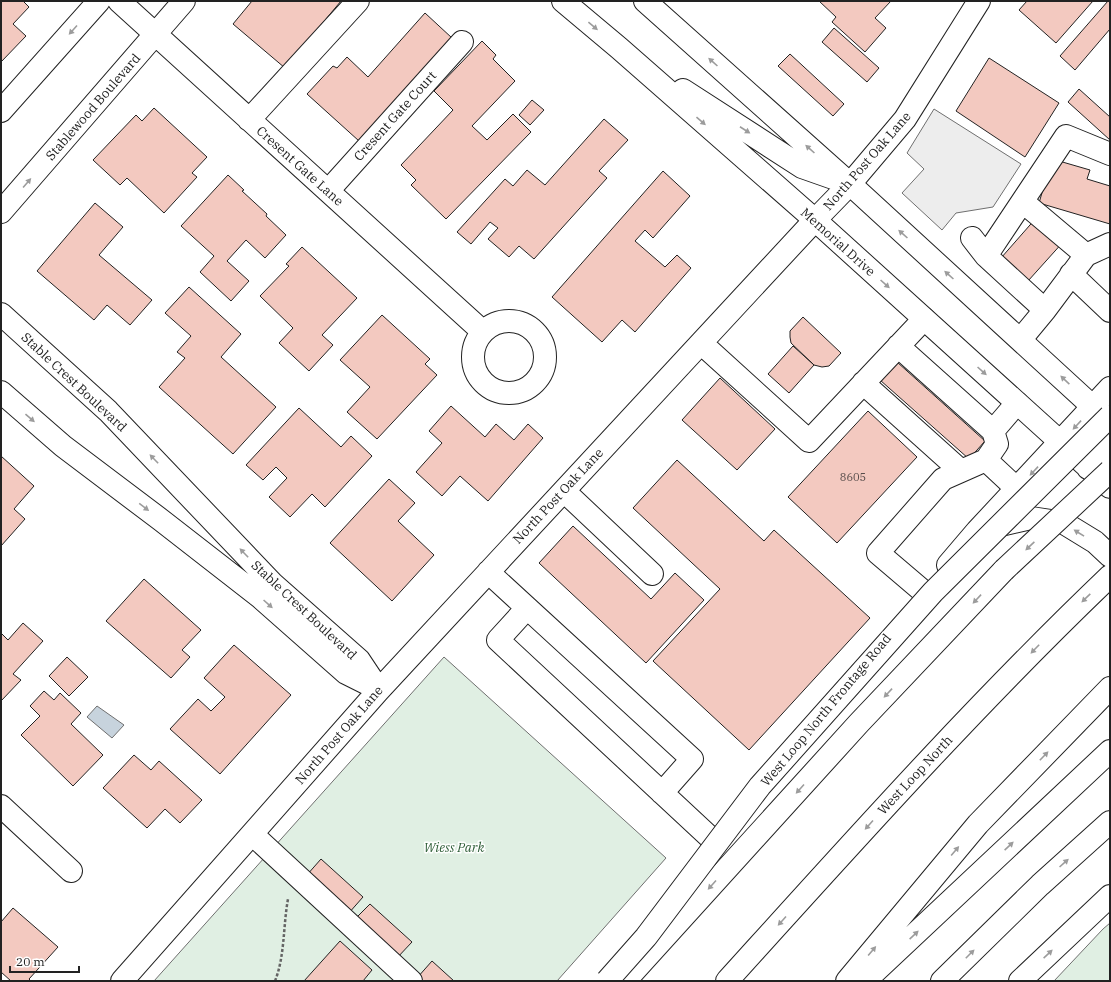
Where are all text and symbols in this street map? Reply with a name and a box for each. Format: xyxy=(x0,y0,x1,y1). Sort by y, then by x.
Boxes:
one-way arrow xyxy=(587,22,598,31)
one-way arrow xyxy=(69,25,78,35)
street label: Stablewood Boulevard xyxy=(42,50,144,164)
one-way arrow xyxy=(709,58,718,67)
street label: Cresent Gate Court xyxy=(350,67,440,165)
street label: North Post Oak Lane xyxy=(820,108,914,214)
one-way arrow xyxy=(696,116,707,125)
street label: Cresent Gate Lane xyxy=(253,122,347,210)
one-way arrow xyxy=(740,126,750,134)
one-way arrow xyxy=(805,144,815,153)
one-way arrow xyxy=(22,178,31,188)
street label: Memorial Drive xyxy=(797,204,879,280)
one-way arrow xyxy=(898,229,908,238)
one-way arrow xyxy=(944,271,954,280)
one-way arrow xyxy=(880,279,890,289)
street label: Stable Crest Boulevard xyxy=(18,329,130,435)
one-way arrow xyxy=(977,366,987,376)
one-way arrow xyxy=(1060,376,1070,385)
one-way arrow xyxy=(25,413,36,422)
one-way arrow xyxy=(1072,420,1082,430)
street label: North Post Oak Lane xyxy=(509,444,607,548)
one-way arrow xyxy=(149,454,159,464)
one-way arrow xyxy=(1029,466,1038,476)
house number: 8605 xyxy=(840,470,866,484)
one-way arrow xyxy=(138,502,149,511)
one-way arrow xyxy=(1073,529,1085,536)
one-way arrow xyxy=(1025,541,1035,550)
one-way arrow xyxy=(239,548,249,558)
street label: Stable Crest Boulevard xyxy=(248,557,360,663)
one-way arrow xyxy=(972,594,982,604)
one-way arrow xyxy=(1081,594,1091,603)
one-way arrow xyxy=(263,599,273,608)
street label: West Loop North Frontage Road xyxy=(757,630,895,790)
one-way arrow xyxy=(1031,644,1040,654)
street label: North Post Oak Lane xyxy=(292,682,386,788)
one-way arrow xyxy=(883,688,892,698)
street label: West Loop North xyxy=(874,732,956,818)
one-way arrow xyxy=(1039,751,1048,761)
one-way arrow xyxy=(795,784,804,794)
one-way arrow xyxy=(865,820,874,829)
park label: Wiess Park xyxy=(424,839,484,856)
one-way arrow xyxy=(1004,841,1014,851)
one-way arrow xyxy=(951,846,960,857)
one-way arrow xyxy=(1059,859,1069,868)
one-way arrow xyxy=(707,880,717,890)
one-way arrow xyxy=(777,916,786,926)
one-way arrow xyxy=(909,930,919,940)
one-way arrow xyxy=(867,946,876,956)
scale bar xyxy=(10,948,79,974)
one-way arrow xyxy=(965,949,975,959)
one-way arrow xyxy=(1043,949,1053,959)
text: 20 m xyxy=(16,954,45,969)

